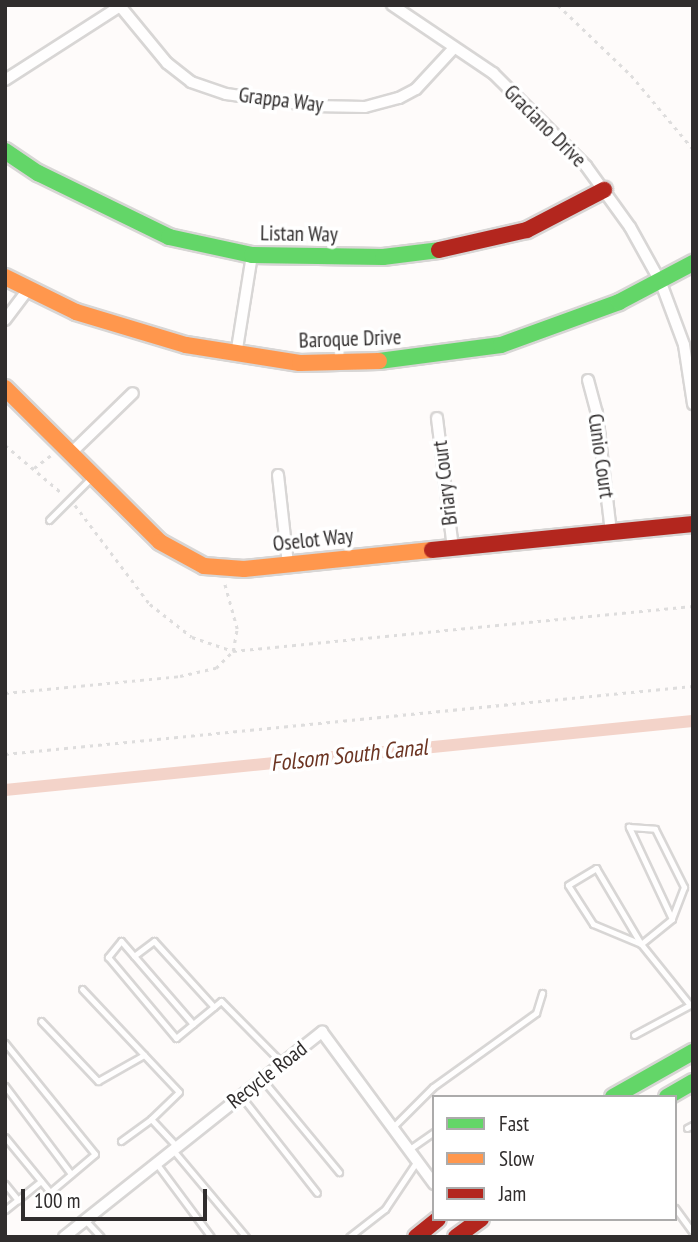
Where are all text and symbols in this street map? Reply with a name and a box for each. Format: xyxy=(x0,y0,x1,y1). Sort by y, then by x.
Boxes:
street label: Graciano Drive xyxy=(499,80,591,172)
street label: Grappa Way xyxy=(237,82,325,118)
street label: Listan Way xyxy=(260,221,338,247)
street label: Baroque Drive xyxy=(298,325,402,353)
street label: Cunio Court xyxy=(583,412,619,500)
street label: Briary Court xyxy=(427,439,463,527)
street label: Oselot Way xyxy=(271,523,355,557)
water label: Folsom South Canal xyxy=(269,733,429,777)
street label: Recycle Road xyxy=(222,1036,312,1114)
legend xyxy=(432,1095,677,1221)
text: Fast xyxy=(499,1110,529,1137)
text: Slow xyxy=(499,1145,534,1172)
scale bar xyxy=(24,1176,210,1220)
text: Jam xyxy=(499,1180,526,1207)
text: 100 m xyxy=(34,1187,80,1214)

